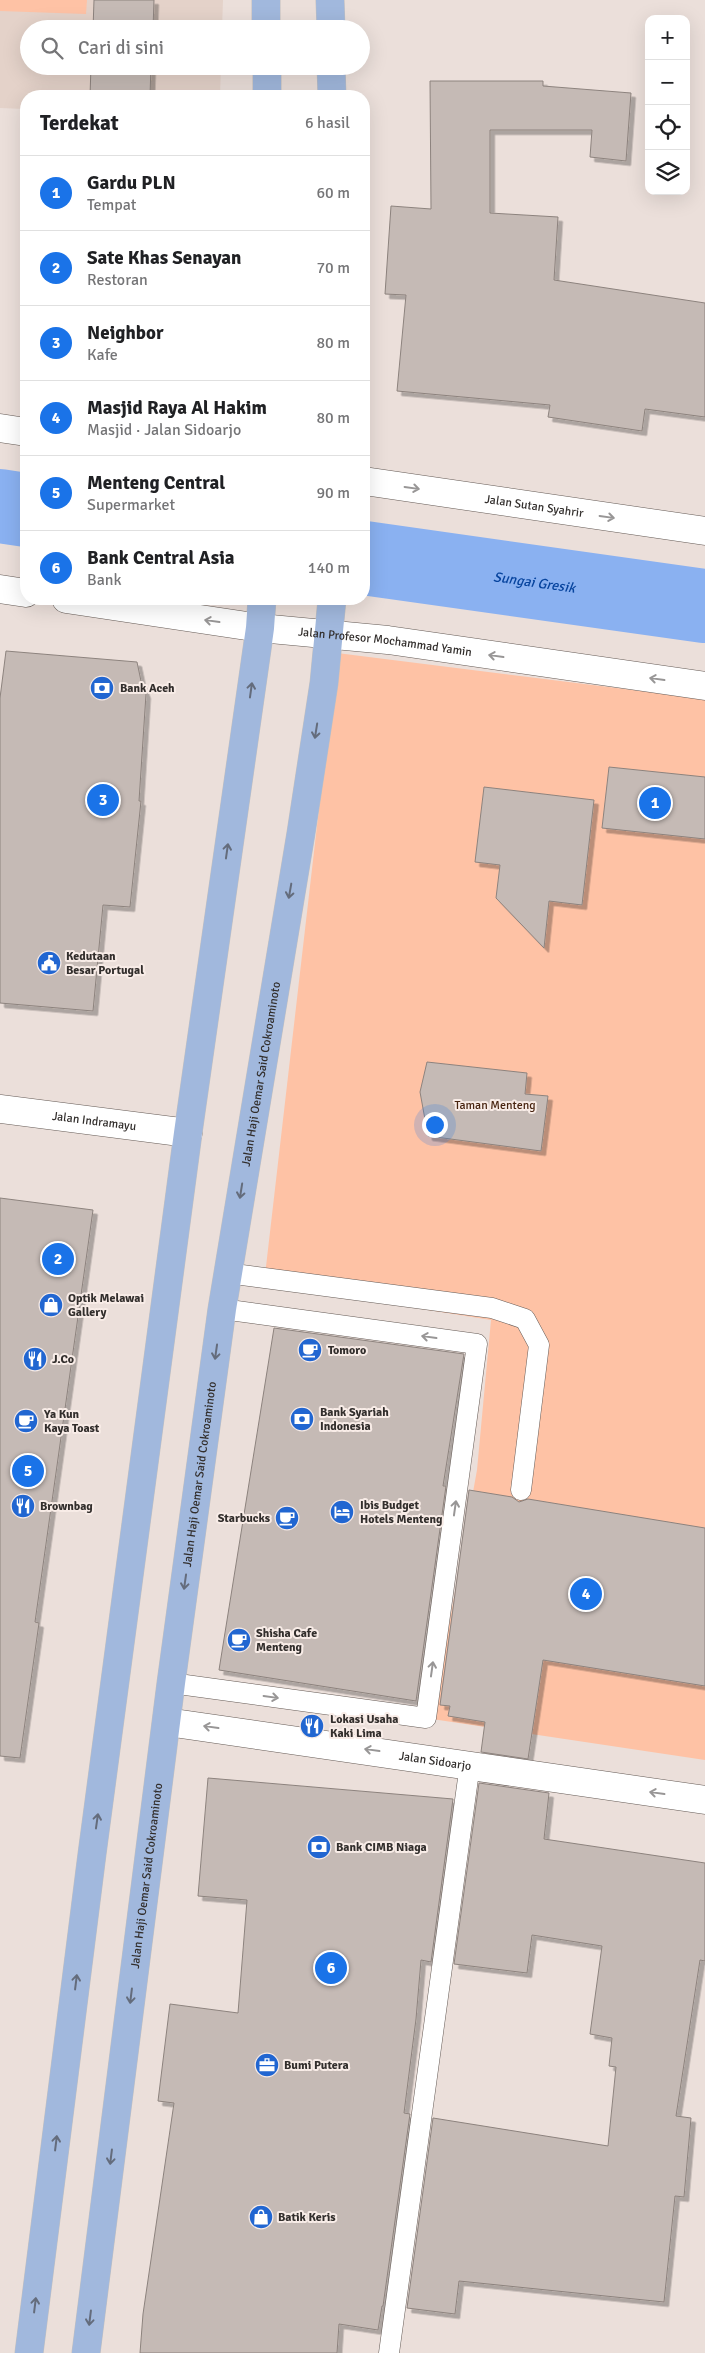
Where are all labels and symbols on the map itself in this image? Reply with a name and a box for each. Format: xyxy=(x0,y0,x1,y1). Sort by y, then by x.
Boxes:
one-way arrow xyxy=(404,484,420,494)
street label: Jalan Sutan Syahrir xyxy=(484,491,585,521)
one-way arrow xyxy=(599,512,615,522)
water label: Sungai Gresik xyxy=(492,568,578,596)
one-way arrow xyxy=(204,615,220,625)
street label: Jalan Profesor Mochammad Yamin xyxy=(297,624,473,660)
one-way arrow xyxy=(488,650,504,660)
one-way arrow xyxy=(649,673,665,683)
bank icon: Bank Aceh xyxy=(89,675,115,701)
place label: Bank Aceh xyxy=(120,681,175,696)
one-way arrow xyxy=(246,682,256,698)
one-way arrow xyxy=(311,723,321,739)
pin: 3 xyxy=(87,781,119,819)
pin: 1 xyxy=(639,784,671,822)
one-way arrow xyxy=(222,843,232,859)
one-way arrow xyxy=(285,883,295,899)
place label: Kedutaan Besar Portugal xyxy=(66,949,144,978)
public building icon: Kedutaan Besar Portugal xyxy=(36,950,62,976)
street label: Jalan Haji Oemar Said Cokroaminoto xyxy=(238,981,284,1168)
park label: Taman Menteng xyxy=(454,1098,536,1113)
street label: Jalan Indramayu xyxy=(51,1108,137,1134)
your location xyxy=(422,1112,448,1138)
one-way arrow xyxy=(235,1183,245,1199)
pin: 2 xyxy=(42,1240,74,1278)
place label: Optik Melawai Gallery xyxy=(68,1291,144,1320)
shop icon: Optik Melawai Gallery xyxy=(38,1292,64,1318)
one-way arrow xyxy=(421,1332,437,1342)
cafe icon: Tomoro xyxy=(297,1337,323,1363)
one-way arrow xyxy=(211,1343,221,1359)
place label: Tomoro xyxy=(328,1343,366,1358)
restaurant icon: J.Co xyxy=(22,1346,48,1372)
place label: J.Co xyxy=(52,1352,74,1367)
street label: Jalan Haji Oemar Said Cokroaminoto xyxy=(179,1381,220,1568)
place label: Bank Syariah Indonesia xyxy=(320,1405,389,1434)
bank icon: Bank Syariah Indonesia xyxy=(289,1406,315,1432)
place label: Ya Kun Kaya Toast xyxy=(43,1407,100,1436)
cafe icon: Ya Kun Kaya Toast xyxy=(13,1408,39,1434)
pin: 5 xyxy=(12,1452,44,1490)
restaurant icon: Brownbag xyxy=(10,1493,36,1519)
place label: Ibis Budget Hotels Menteng xyxy=(360,1498,443,1527)
place label: Brownbag xyxy=(40,1499,93,1514)
hotel icon: Ibis Budget Hotels Menteng xyxy=(329,1499,355,1525)
one-way arrow xyxy=(450,1501,460,1517)
cafe icon: Starbucks xyxy=(274,1505,300,1531)
place label: Starbucks xyxy=(218,1511,271,1526)
one-way arrow xyxy=(180,1574,190,1590)
pin: 4 xyxy=(570,1575,602,1613)
place label: Shisha Cafe Menteng xyxy=(256,1626,317,1655)
cafe icon: Shisha Cafe Menteng xyxy=(226,1627,252,1653)
one-way arrow xyxy=(427,1662,437,1678)
one-way arrow xyxy=(263,1692,279,1702)
place label: Lokasi Usaha Kaki Lima xyxy=(330,1712,398,1741)
restaurant icon: Lokasi Usaha Kaki Lima xyxy=(299,1713,325,1739)
one-way arrow xyxy=(204,1722,220,1732)
one-way arrow xyxy=(364,1745,380,1755)
street label: Jalan Sidoarjo xyxy=(398,1748,472,1774)
street label: Jalan Haji Oemar Said Cokroaminoto xyxy=(127,1782,166,1970)
one-way arrow xyxy=(649,1788,665,1798)
one-way arrow xyxy=(92,1813,102,1829)
bank icon: Bank CIMB Niaga xyxy=(306,1834,332,1860)
place label: Bank CIMB Niaga xyxy=(336,1840,427,1855)
pin: 6 xyxy=(315,1949,347,1987)
one-way arrow xyxy=(71,1975,81,1991)
one-way arrow xyxy=(126,1987,136,2003)
office icon: Bumi Putera xyxy=(254,2052,280,2078)
place label: Bumi Putera xyxy=(284,2058,349,2073)
one-way arrow xyxy=(51,2136,61,2152)
one-way arrow xyxy=(106,2148,116,2164)
shop icon: Batik Keris xyxy=(248,2204,274,2230)
place label: Batik Keris xyxy=(278,2210,336,2225)
one-way arrow xyxy=(30,2297,40,2313)
one-way arrow xyxy=(85,2310,95,2326)

